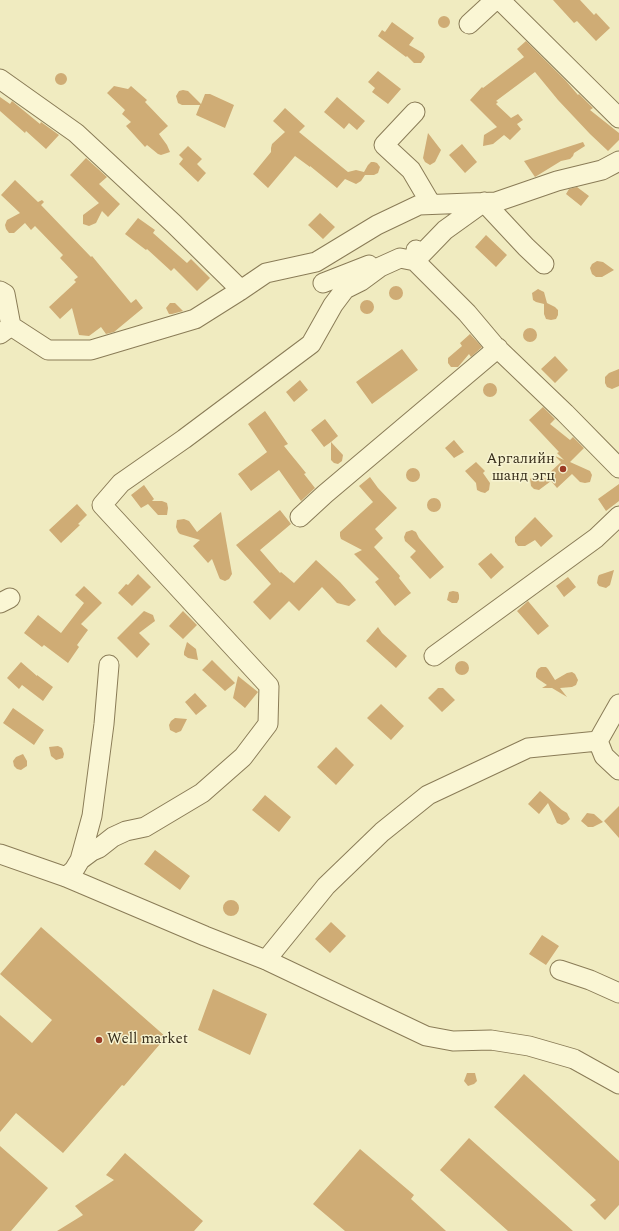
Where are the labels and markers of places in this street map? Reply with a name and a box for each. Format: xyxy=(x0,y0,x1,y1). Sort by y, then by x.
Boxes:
place label: Аргалийн шанд эгц xyxy=(486,451,555,486)
marker: Аргалийн шанд эгц xyxy=(558,464,568,474)
place label: Well market xyxy=(107,1031,188,1049)
marker: Well market xyxy=(94,1035,104,1045)

